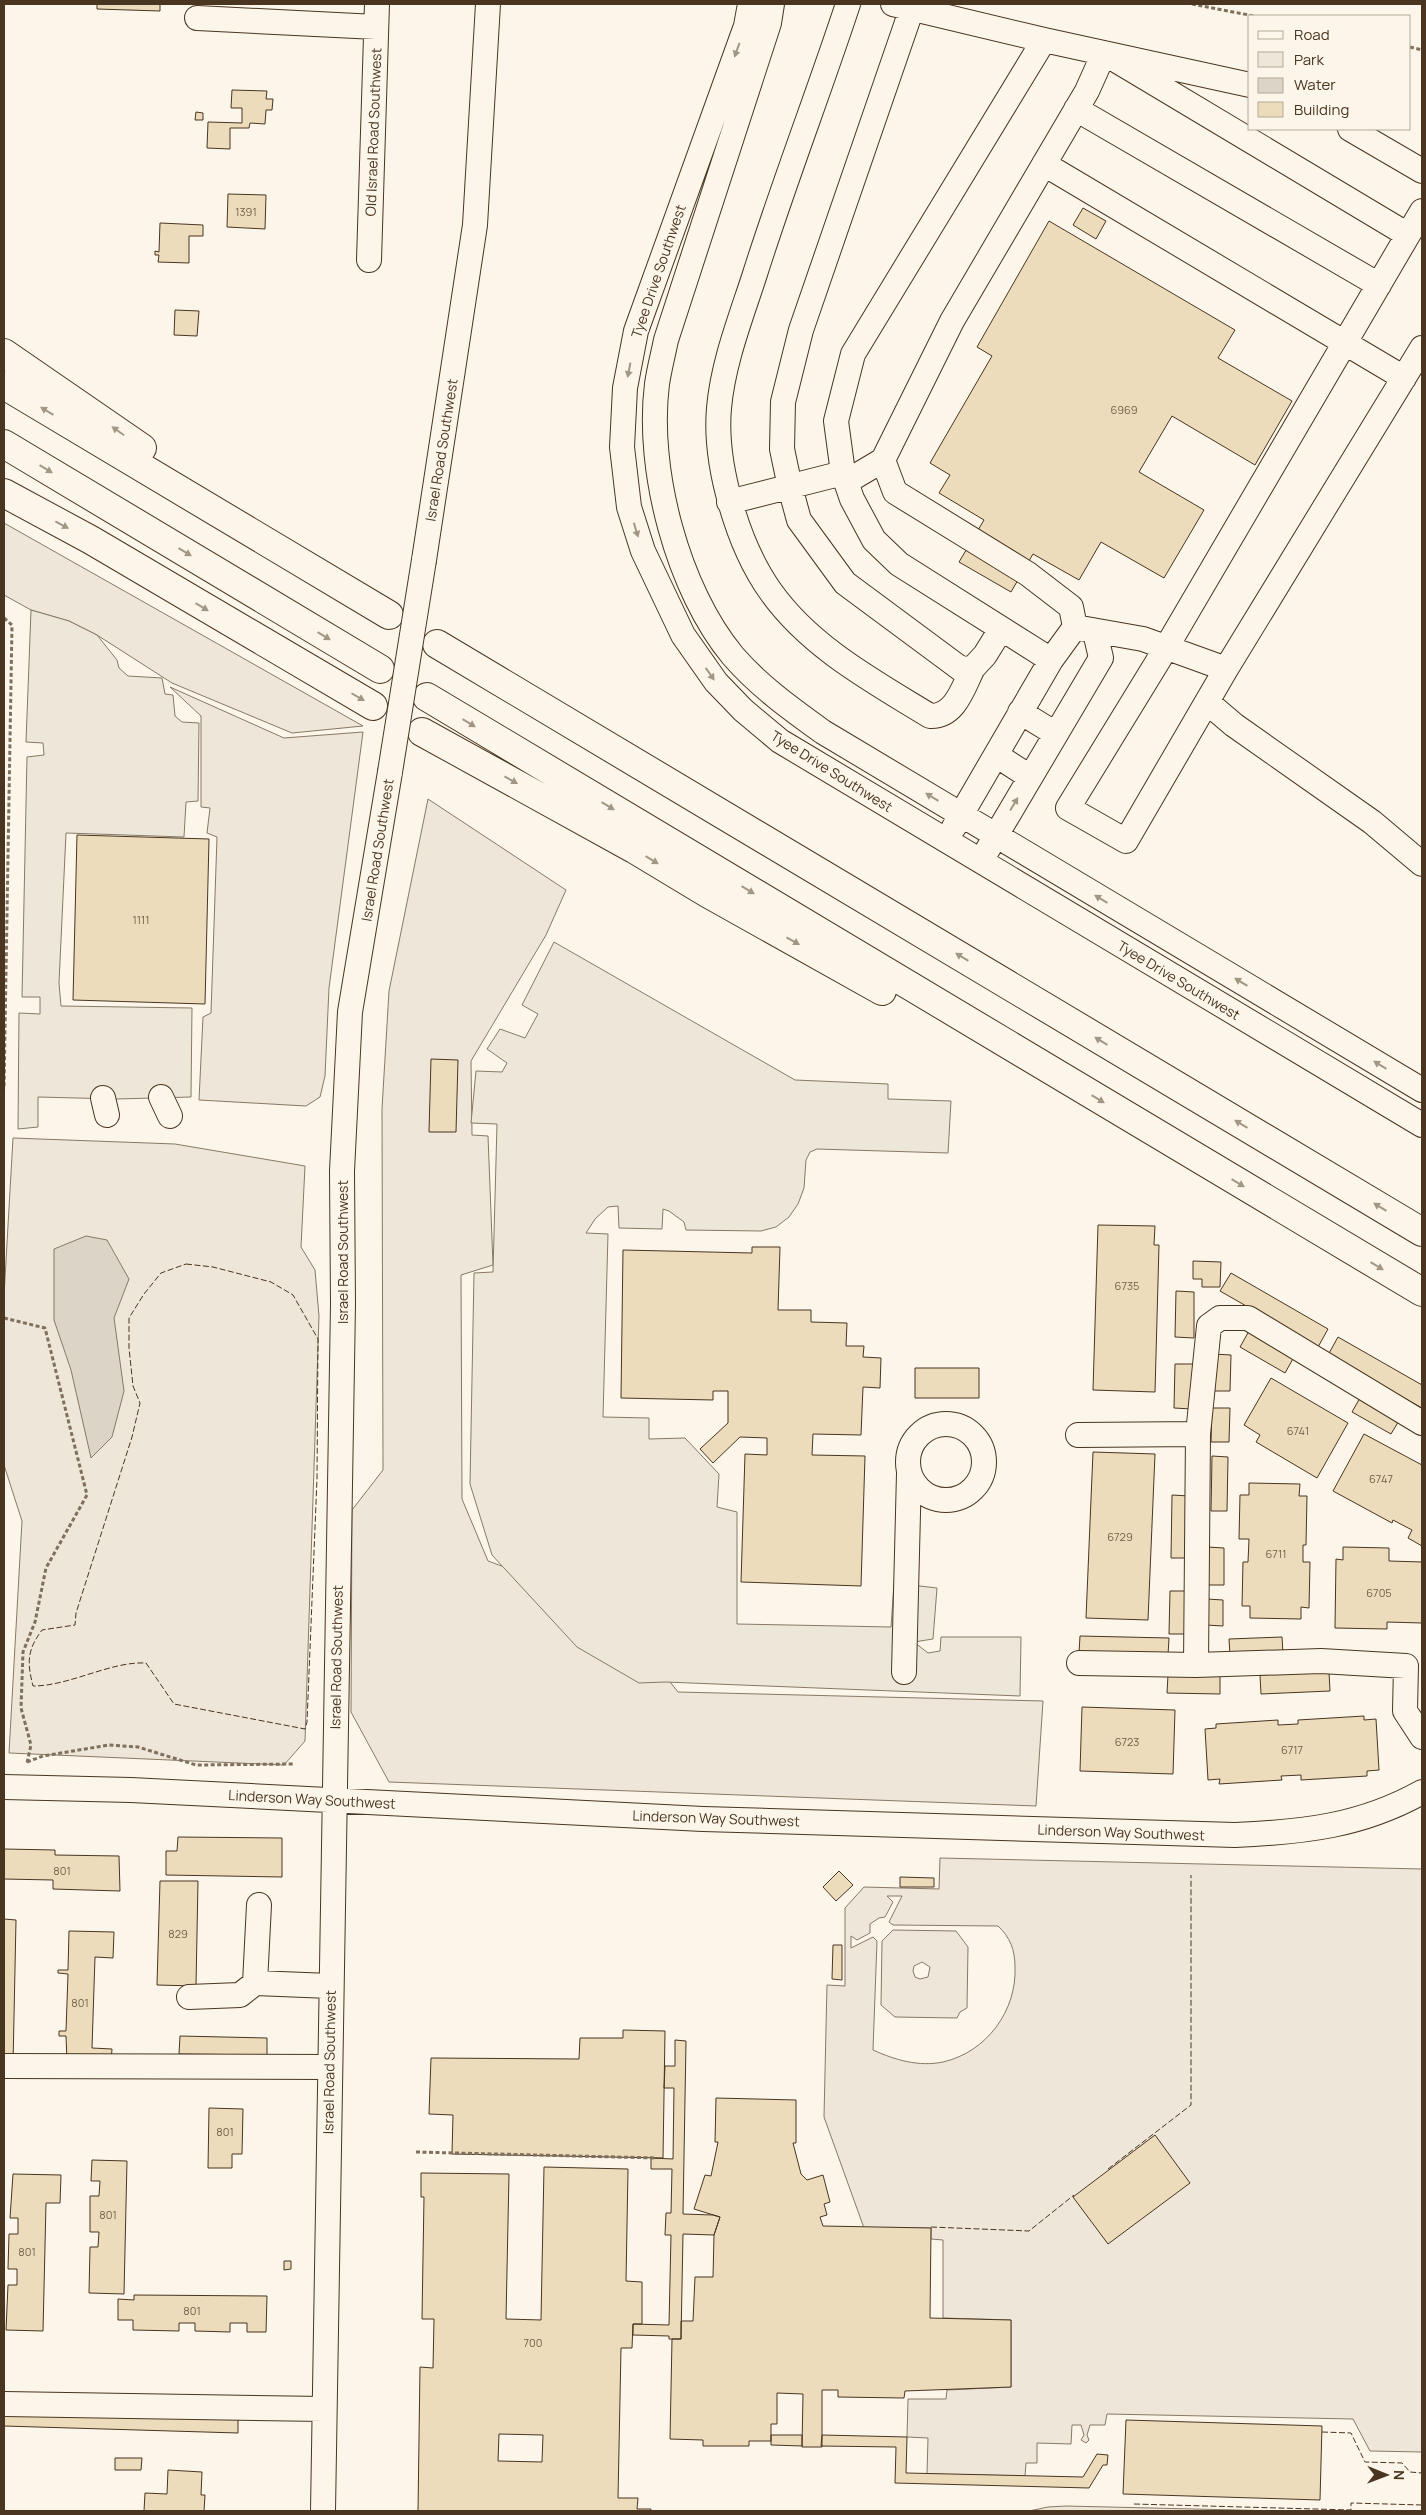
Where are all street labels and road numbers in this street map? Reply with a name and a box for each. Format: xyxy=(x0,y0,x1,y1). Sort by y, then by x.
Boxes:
street label: Old Israel Road Southwest xyxy=(361,47,385,217)
street label: Tyee Drive Southwest xyxy=(626,201,690,340)
street label: Israel Road Southwest xyxy=(420,377,462,523)
street label: Tyee Drive Southwest xyxy=(768,726,897,816)
street label: Israel Road Southwest xyxy=(356,777,398,923)
street label: Tyee Drive Southwest xyxy=(1114,936,1244,1024)
street label: Israel Road Southwest xyxy=(333,1180,352,1324)
street label: Israel Road Southwest xyxy=(325,1584,347,1729)
street label: Linderson Way Southwest xyxy=(228,1785,396,1813)
street label: Linderson Way Southwest xyxy=(632,1806,800,1830)
street label: Linderson Way Southwest xyxy=(1037,1820,1205,1844)
street label: Israel Road Southwest xyxy=(318,1989,340,2134)

